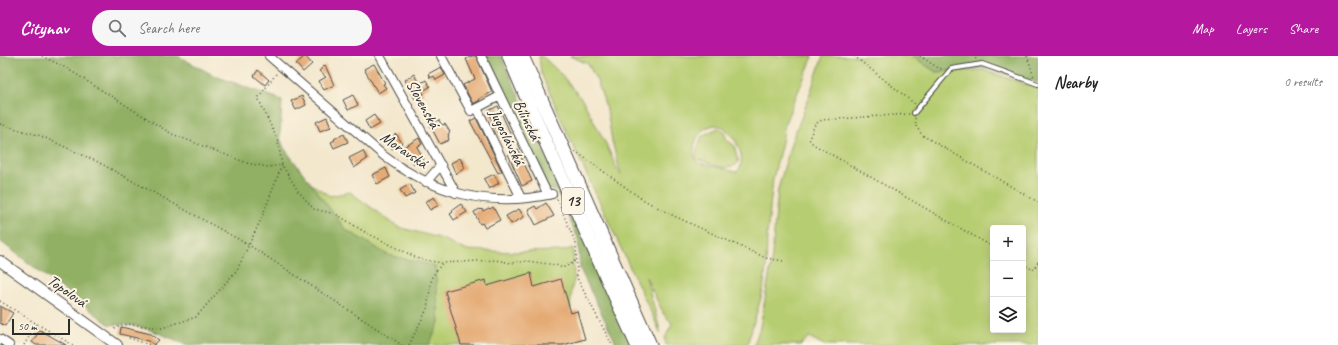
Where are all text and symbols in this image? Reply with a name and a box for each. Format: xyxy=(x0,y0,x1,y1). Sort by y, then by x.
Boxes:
search box xyxy=(92,10,372,46)
text: Citynav xyxy=(20,16,68,40)
icon: search xyxy=(106,17,128,39)
text: Search here xyxy=(138,19,199,38)
text: Map xyxy=(1192,20,1214,37)
text: Layers xyxy=(1236,20,1267,37)
text: Share xyxy=(1289,20,1318,37)
text: Nearby xyxy=(1054,72,1097,93)
text: 0 results xyxy=(1284,74,1322,90)
street label: Slovenská xyxy=(402,76,445,134)
street label: Bílinská xyxy=(509,97,546,145)
street label: Jugoslávská xyxy=(484,105,530,170)
street label: Moravská xyxy=(376,127,433,174)
road number: 13 xyxy=(562,188,584,214)
map controls xyxy=(990,225,1026,333)
button: + xyxy=(990,225,1026,261)
button: − xyxy=(990,261,1026,297)
street label: Topolová xyxy=(43,270,92,313)
button: layers xyxy=(990,297,1026,333)
scale bar xyxy=(12,317,70,336)
text: 50 m xyxy=(18,319,37,333)

